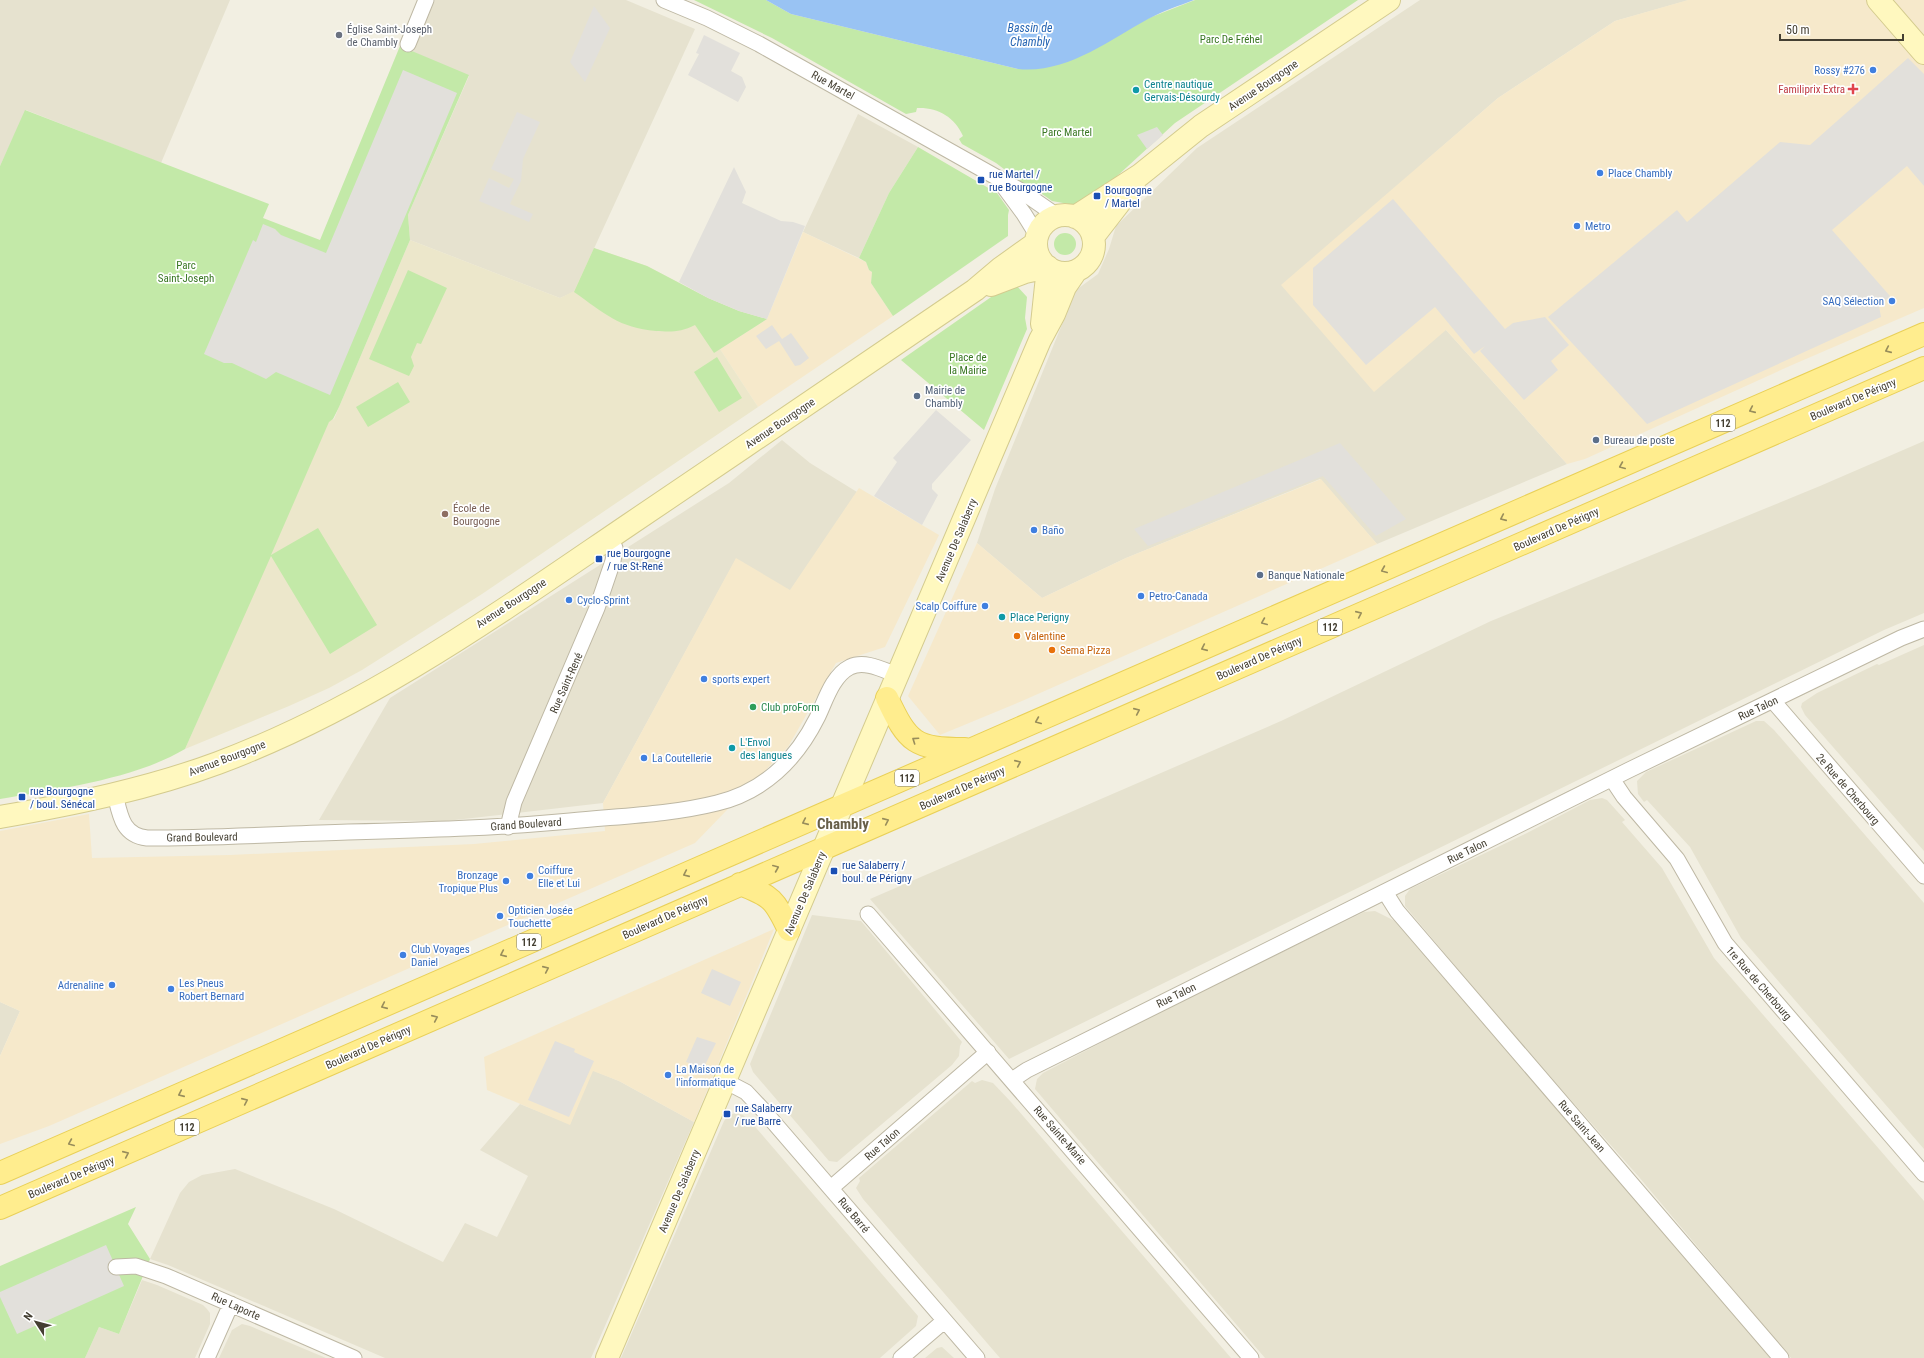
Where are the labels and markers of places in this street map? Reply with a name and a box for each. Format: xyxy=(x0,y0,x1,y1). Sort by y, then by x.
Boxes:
place label: Église Saint-Joseph de Chambly xyxy=(347,23,432,49)
marker: Église Saint-Joseph de Chambly xyxy=(334,30,344,40)
place label: Rossy #276 xyxy=(1814,64,1865,77)
marker: Rossy #276 xyxy=(1868,65,1878,75)
place label: Centre nautique Gervais-Désourdy xyxy=(1144,78,1220,104)
place label: Familiprix Extra xyxy=(1778,83,1845,96)
marker: Familiprix Extra xyxy=(1848,84,1858,94)
marker: Centre nautique Gervais-Désourdy xyxy=(1131,85,1141,95)
place label: Place Chambly xyxy=(1608,167,1673,180)
place label: rue Martel / rue Bourgogne xyxy=(989,168,1052,194)
marker: Place Chambly xyxy=(1595,168,1605,178)
marker: rue Martel / rue Bourgogne xyxy=(976,175,986,185)
place label: Bourgogne / Martel xyxy=(1105,184,1152,210)
marker: Bourgogne / Martel xyxy=(1092,191,1102,201)
place label: Metro xyxy=(1585,220,1611,233)
marker: Metro xyxy=(1572,221,1582,231)
place label: SAQ Sélection xyxy=(1823,295,1884,308)
marker: SAQ Sélection xyxy=(1887,296,1897,306)
place label: Mairie de Chambly xyxy=(925,384,965,410)
marker: Mairie de Chambly xyxy=(912,391,922,401)
place label: Bureau de poste xyxy=(1604,434,1674,447)
marker: Bureau de poste xyxy=(1591,435,1601,445)
place label: École de Bourgogne xyxy=(453,502,500,528)
marker: École de Bourgogne xyxy=(440,509,450,519)
place label: Baño xyxy=(1042,524,1065,537)
marker: Baño xyxy=(1029,525,1039,535)
place label: rue Bourgogne / rue St-René xyxy=(607,547,670,573)
marker: rue Bourgogne / rue St-René xyxy=(594,554,604,564)
place label: Banque Nationale xyxy=(1268,569,1345,582)
marker: Banque Nationale xyxy=(1255,570,1265,580)
place label: Petro-Canada xyxy=(1149,590,1208,603)
marker: Petro-Canada xyxy=(1136,591,1146,601)
place label: Cyclo-Sprint xyxy=(577,594,629,607)
marker: Cyclo-Sprint xyxy=(564,595,574,605)
place label: Scalp Coiffure xyxy=(916,600,977,613)
marker: Scalp Coiffure xyxy=(980,601,990,611)
place label: Place Perigny xyxy=(1010,611,1069,624)
marker: Place Perigny xyxy=(997,612,1007,622)
place label: Valentine xyxy=(1025,630,1065,643)
marker: Valentine xyxy=(1012,631,1022,641)
place label: Sema Pizza xyxy=(1060,644,1110,657)
marker: Sema Pizza xyxy=(1047,645,1057,655)
place label: sports expert xyxy=(712,673,770,686)
marker: sports expert xyxy=(699,674,709,684)
place label: Club proForm xyxy=(761,701,820,714)
marker: Club proForm xyxy=(748,702,758,712)
place label: L'Envol des langues xyxy=(740,736,792,762)
marker: L'Envol des langues xyxy=(727,743,737,753)
place label: La Coutellerie xyxy=(652,752,712,765)
marker: La Coutellerie xyxy=(639,753,649,763)
place label: rue Bourgogne / boul. Sénécal xyxy=(30,785,95,811)
marker: rue Bourgogne / boul. Sénécal xyxy=(17,792,27,802)
place label: rue Salaberry / boul. de Périgny xyxy=(842,859,912,885)
place label: Coiffure Elle et Lui xyxy=(538,864,580,890)
marker: rue Salaberry / boul. de Périgny xyxy=(829,866,839,876)
place label: Bronzage Tropique Plus xyxy=(439,869,498,895)
marker: Coiffure Elle et Lui xyxy=(525,871,535,881)
marker: Bronzage Tropique Plus xyxy=(501,876,511,886)
place label: Opticien Josée Touchette xyxy=(508,904,573,930)
marker: Opticien Josée Touchette xyxy=(495,911,505,921)
place label: Club Voyages Daniel xyxy=(411,943,470,969)
marker: Club Voyages Daniel xyxy=(398,950,408,960)
place label: Les Pneus Robert Bernard xyxy=(179,977,244,1003)
place label: Adrenaline xyxy=(58,979,104,992)
marker: Adrenaline xyxy=(107,980,117,990)
marker: Les Pneus Robert Bernard xyxy=(166,984,176,994)
place label: La Maison de l'informatique xyxy=(676,1063,736,1089)
marker: La Maison de l'informatique xyxy=(663,1070,673,1080)
place label: rue Salaberry / rue Barre xyxy=(735,1102,792,1128)
marker: rue Salaberry / rue Barre xyxy=(722,1109,732,1119)

